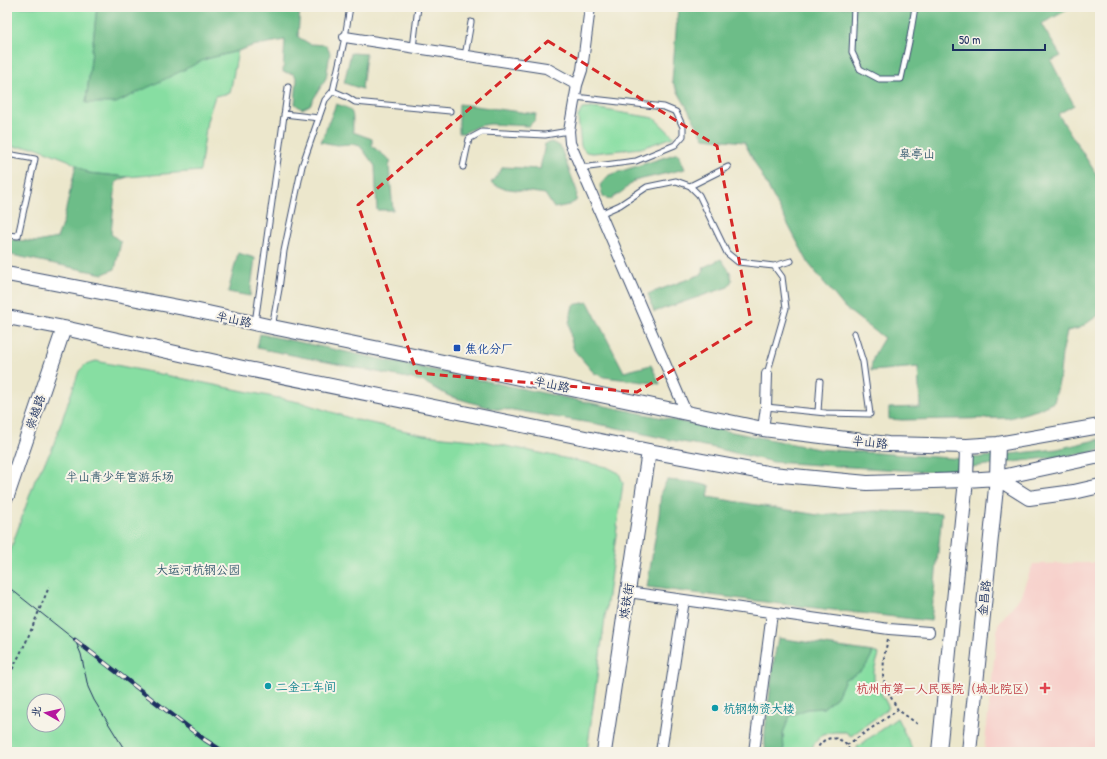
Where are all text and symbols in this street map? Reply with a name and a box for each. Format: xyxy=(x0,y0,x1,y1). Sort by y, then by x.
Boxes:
scale bar xyxy=(953,26,1045,52)
text: 50 m xyxy=(959,31,980,48)
park label: 皋亭山 xyxy=(899,145,935,162)
street label: 半山路 xyxy=(215,307,253,331)
place label: 焦化分厂 xyxy=(465,340,513,357)
marker: 焦化分厂 xyxy=(452,343,462,353)
street label: 半山路 xyxy=(533,372,571,396)
street label: 崇越路 xyxy=(21,392,49,432)
street label: 半山路 xyxy=(851,432,889,452)
park label: 半山青少年宫游乐场 xyxy=(66,468,174,485)
park label: 大运河杭钢公园 xyxy=(156,561,240,578)
street label: 金昌路 xyxy=(974,579,994,617)
street label: 炼铁街 xyxy=(615,582,637,620)
place label: 二金工车间 xyxy=(276,678,336,695)
place label: 杭州市第一人民医院（城北院区） xyxy=(856,680,1036,697)
marker: 二金工车间 xyxy=(263,681,273,691)
marker: 杭州市第一人民医院（城北院区） xyxy=(1039,682,1051,694)
north arrow xyxy=(26,693,66,733)
place label: 杭钢物资大楼 xyxy=(723,700,795,717)
marker: 杭钢物资大楼 xyxy=(710,703,720,713)
text: 北 xyxy=(28,705,44,718)

